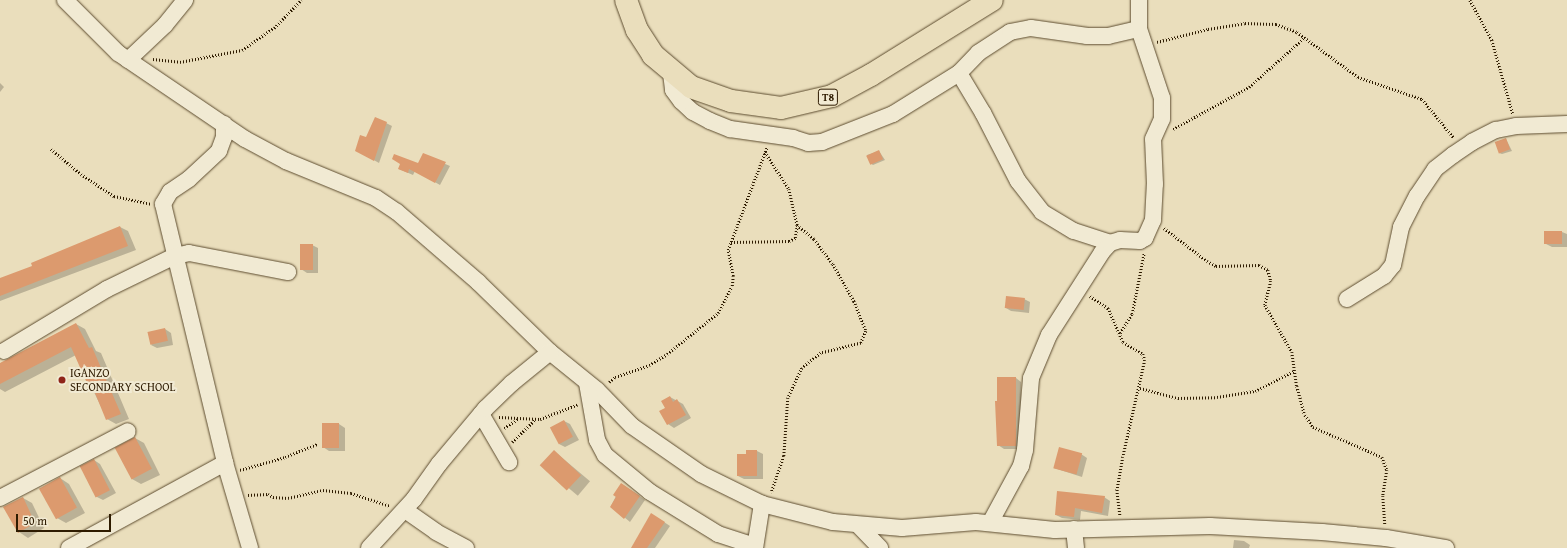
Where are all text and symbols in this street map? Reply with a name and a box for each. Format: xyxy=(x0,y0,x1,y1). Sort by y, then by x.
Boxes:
road number: T8 xyxy=(817,88,839,106)
place label: IGANZO SECONDARY SCHOOL xyxy=(70,366,175,394)
marker: IGANZO SECONDARY SCHOOL xyxy=(57,375,67,385)
scale bar xyxy=(18,506,113,532)
text: 50 m xyxy=(23,512,47,529)

